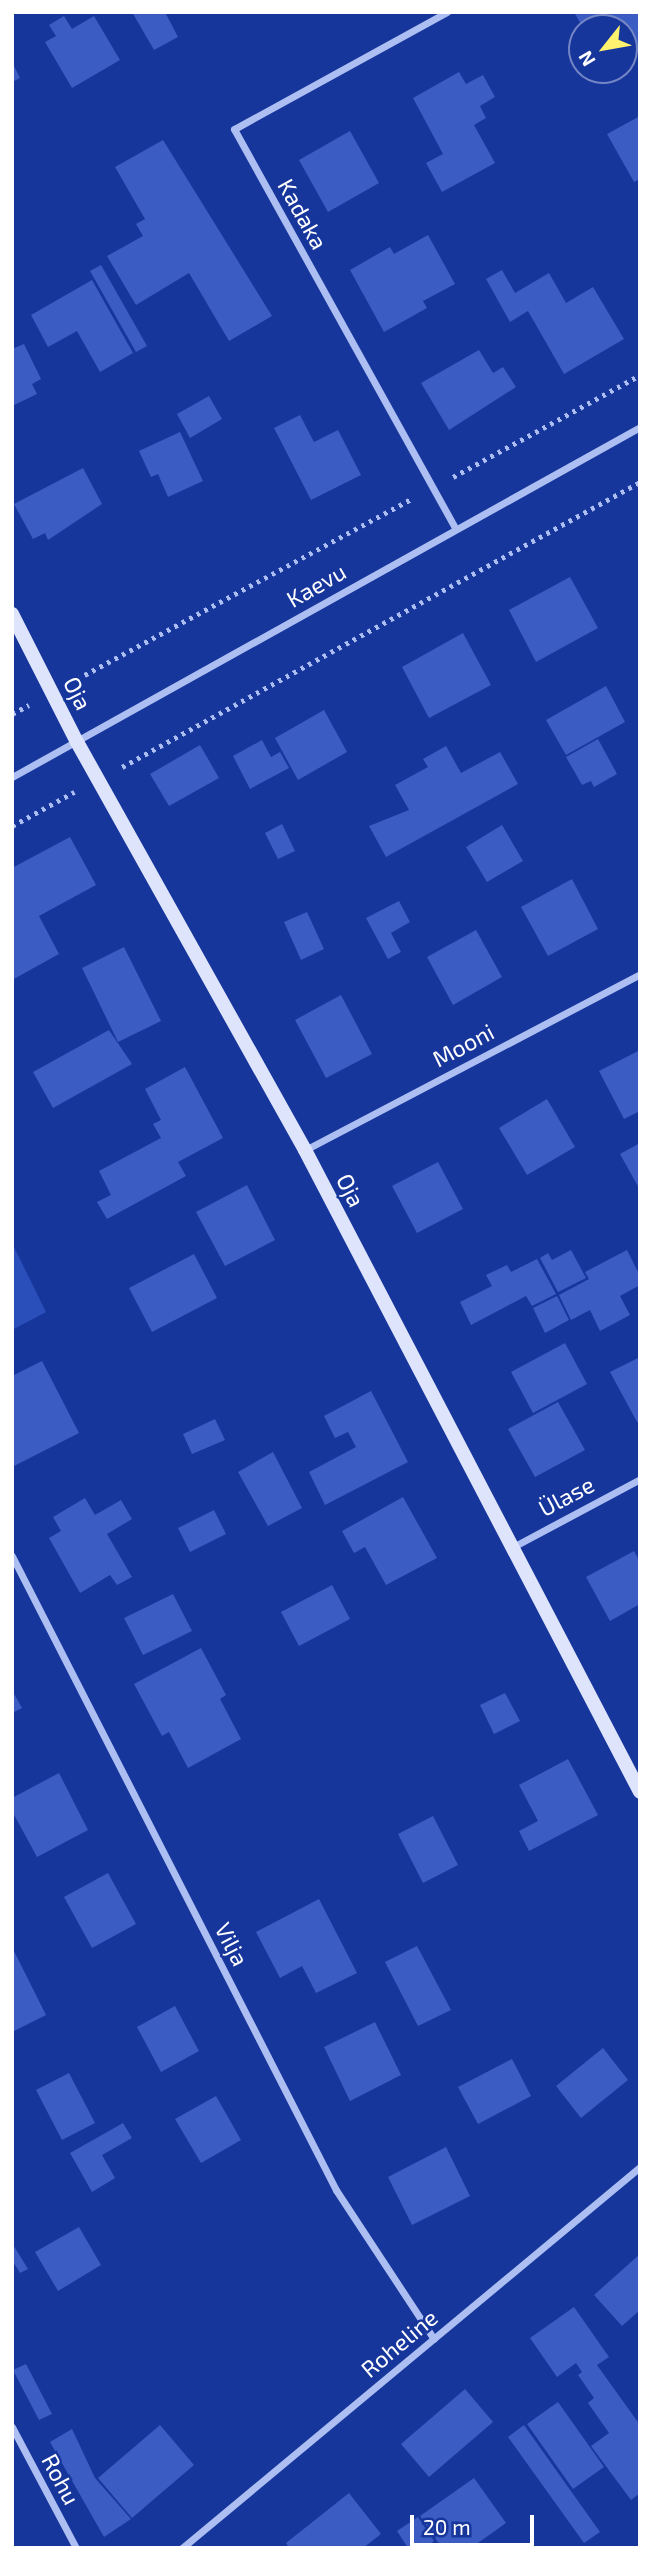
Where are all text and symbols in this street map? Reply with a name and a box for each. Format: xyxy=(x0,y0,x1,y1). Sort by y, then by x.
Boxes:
north arrow xyxy=(568,14,638,84)
text: N xyxy=(573,47,600,71)
street label: Kadaka xyxy=(272,174,334,254)
street label: Kaevu xyxy=(281,557,351,613)
street label: Oja xyxy=(58,672,98,714)
street label: Mooni xyxy=(428,1017,498,1073)
street label: Oja xyxy=(331,1169,371,1211)
street label: Ülase xyxy=(534,1470,598,1522)
street label: Vilja xyxy=(210,1918,254,1970)
street label: Roheline xyxy=(355,2303,443,2383)
street label: Rohu xyxy=(36,2449,86,2509)
scale bar xyxy=(414,2500,538,2544)
text: 20 m xyxy=(423,2514,471,2539)

